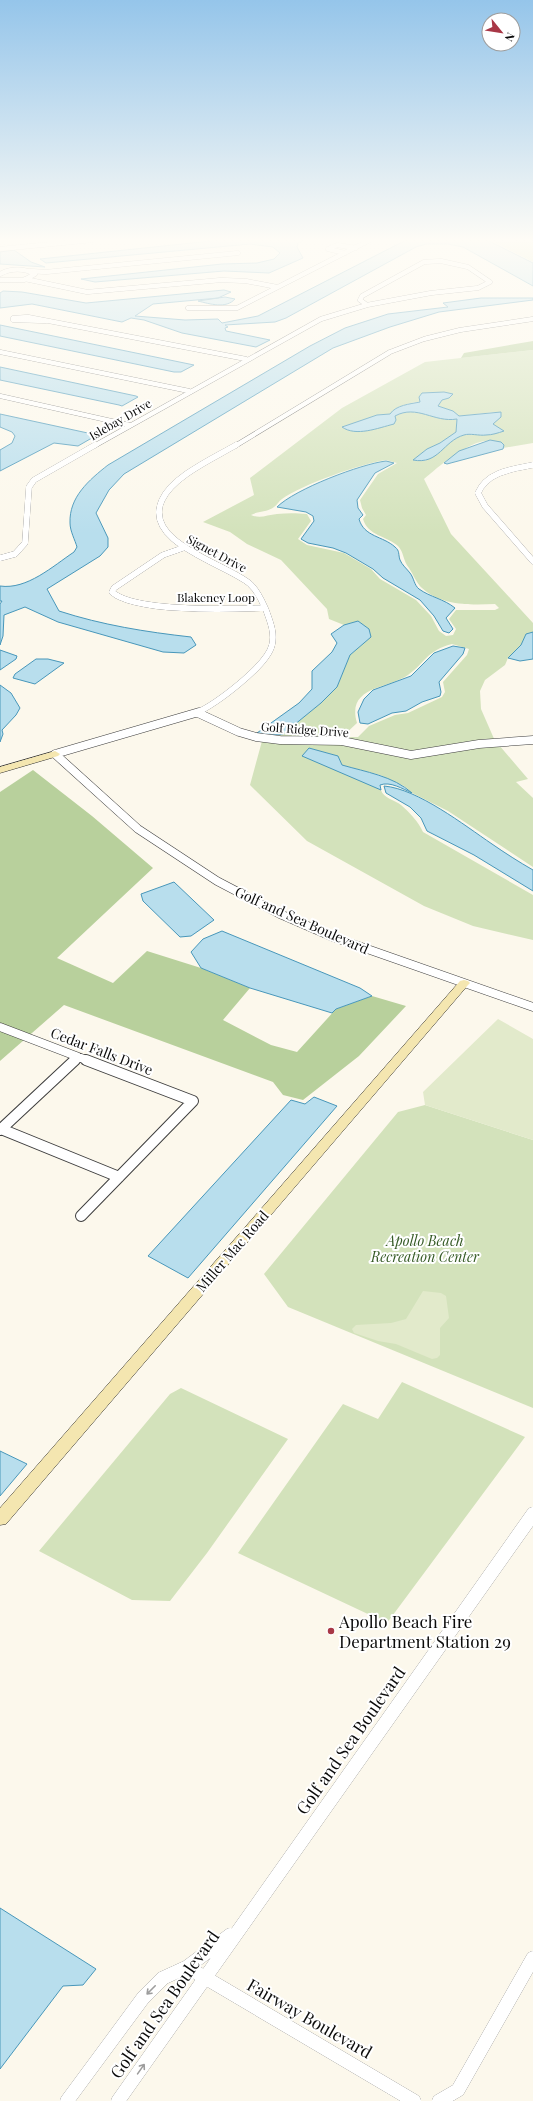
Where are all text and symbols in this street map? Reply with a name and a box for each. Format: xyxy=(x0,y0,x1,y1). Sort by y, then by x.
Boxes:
north arrow xyxy=(481,12,521,52)
text: N xyxy=(502,30,519,44)
street label: Islebay Drive xyxy=(86,395,154,443)
street label: Signet Drive xyxy=(184,530,250,576)
street label: Blakeney Loop xyxy=(177,589,255,605)
street label: Golf Ridge Drive xyxy=(260,718,350,740)
street label: Golf and Sea Boulevard xyxy=(232,882,372,958)
street label: Cedar Falls Drive xyxy=(48,1023,156,1079)
street label: Miller Mac Road xyxy=(191,1206,273,1296)
park label: Apollo Beach Recreation Center xyxy=(370,1231,480,1266)
place label: Apollo Beach Fire Department Station 29 xyxy=(338,1610,511,1652)
marker: Apollo Beach Fire Department Station 29 xyxy=(326,1626,336,1636)
street label: Golf and Sea Boulevard xyxy=(291,1662,409,1818)
street label: Golf and Sea Boulevard xyxy=(105,1926,223,2082)
street label: Fairway Boulevard xyxy=(243,1973,377,2063)
one-way arrow xyxy=(146,1985,156,1995)
one-way arrow xyxy=(137,2064,145,2075)

